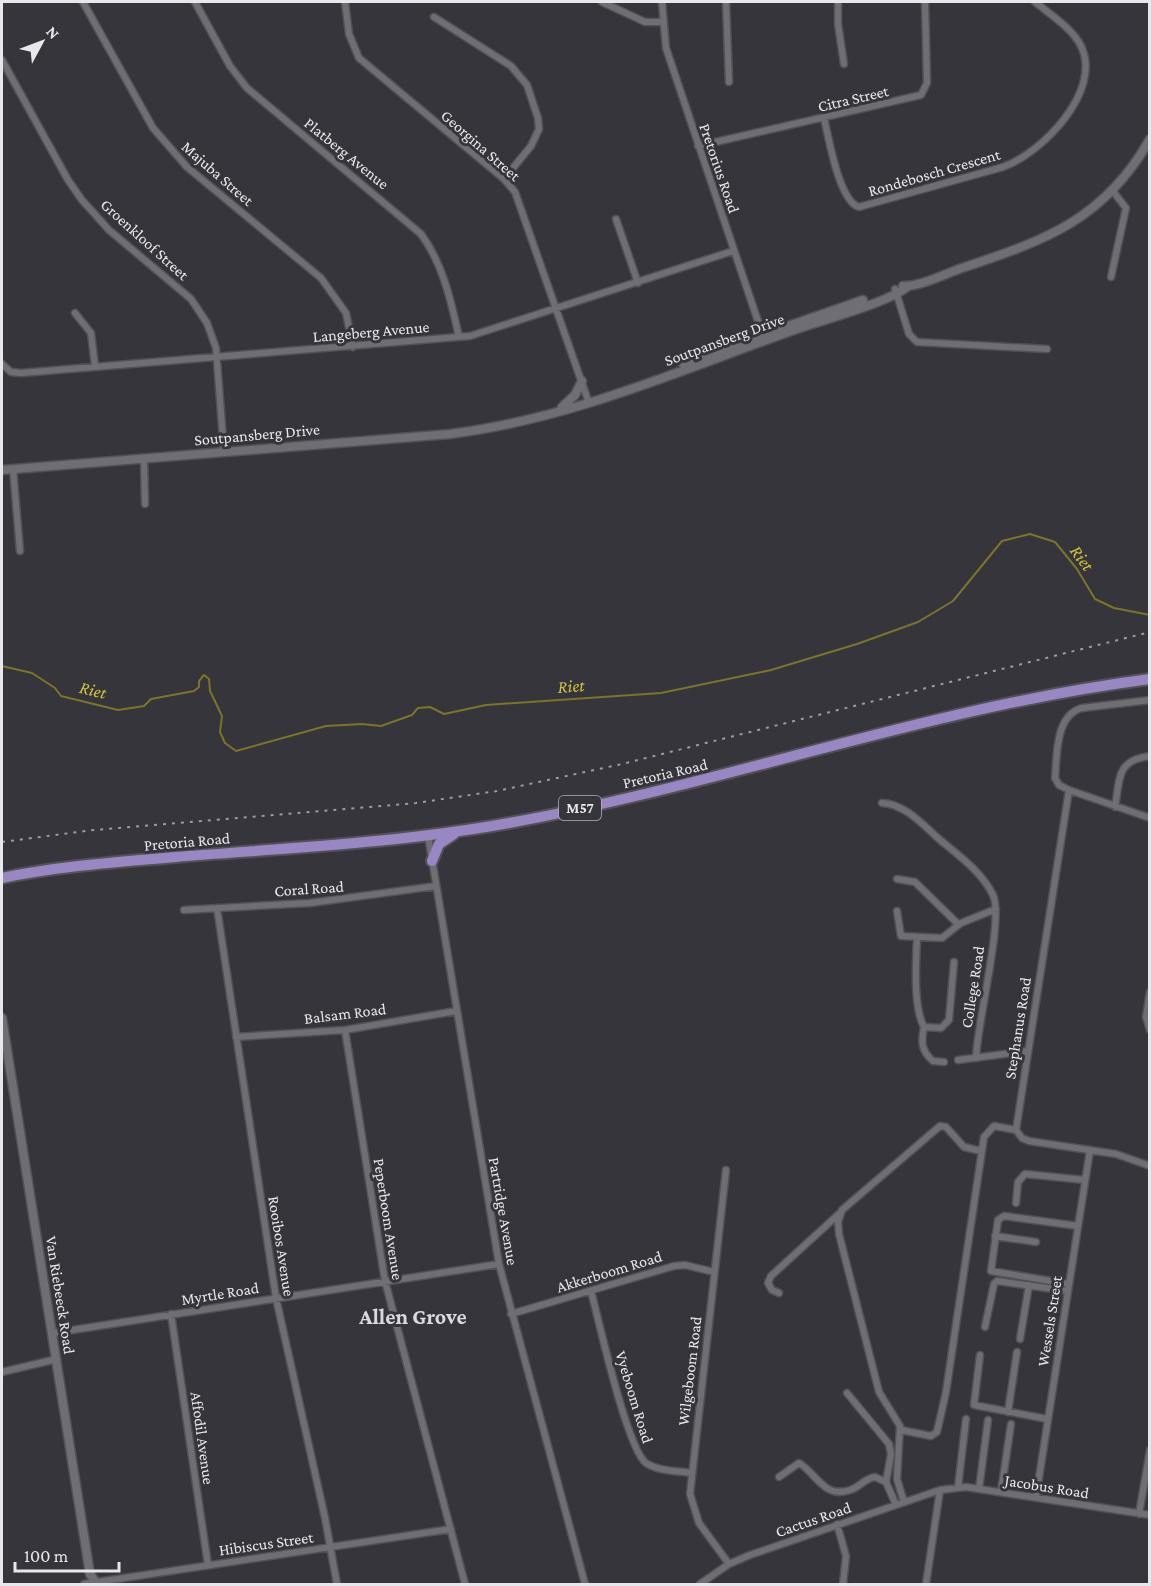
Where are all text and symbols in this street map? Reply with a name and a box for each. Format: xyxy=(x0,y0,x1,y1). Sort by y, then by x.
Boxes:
north arrow xyxy=(12,12,72,72)
text: N xyxy=(43,23,63,42)
street label: Citra Street xyxy=(816,82,891,115)
street label: Georgina Street xyxy=(437,107,524,185)
street label: Platberg Avenue xyxy=(301,114,392,193)
street label: Pretorius Road xyxy=(696,121,743,216)
street label: Majuba Street xyxy=(178,138,257,210)
street label: Rondebosch Crescent xyxy=(866,145,1003,199)
street label: Groenkloof Street xyxy=(97,196,192,284)
street label: Soutpansberg Drive xyxy=(662,310,787,370)
street label: Langeberg Avenue xyxy=(312,318,430,346)
street label: Soutpansberg Drive xyxy=(194,421,321,449)
water label: Riet xyxy=(1066,541,1098,575)
water label: Riet xyxy=(557,675,586,697)
water label: Riet xyxy=(78,677,109,703)
street label: Pretoria Road xyxy=(621,755,710,791)
road number: M57 xyxy=(559,796,601,820)
street label: Pretoria Road xyxy=(143,829,231,854)
street label: Coral Road xyxy=(274,878,345,899)
street label: College Road xyxy=(958,944,988,1029)
street label: Stephanus Road xyxy=(1001,975,1035,1080)
street label: Balsam Road xyxy=(303,1000,388,1027)
street label: Partridge Avenue xyxy=(485,1156,521,1267)
street label: Peperboom Avenue xyxy=(370,1157,407,1281)
street label: Rooibos Avenue xyxy=(265,1195,298,1297)
street label: Van Riebeeck Road xyxy=(43,1235,78,1356)
street label: Akkerboom Road xyxy=(554,1247,664,1296)
street label: Wessels Street xyxy=(1034,1274,1065,1368)
street label: Myrtle Road xyxy=(180,1279,261,1309)
district label: Allen Grove xyxy=(358,1304,467,1329)
street label: Wilgeboom Road xyxy=(674,1315,706,1427)
street label: Vyeboom Road xyxy=(611,1349,657,1446)
street label: Affodil Avenue xyxy=(188,1391,217,1485)
street label: Jacobus Road xyxy=(1001,1471,1091,1503)
street label: Cactus Road xyxy=(773,1498,854,1540)
street label: Hibiscus Street xyxy=(218,1528,315,1559)
scale bar xyxy=(15,1535,118,1573)
text: 100 m xyxy=(24,1546,69,1566)

